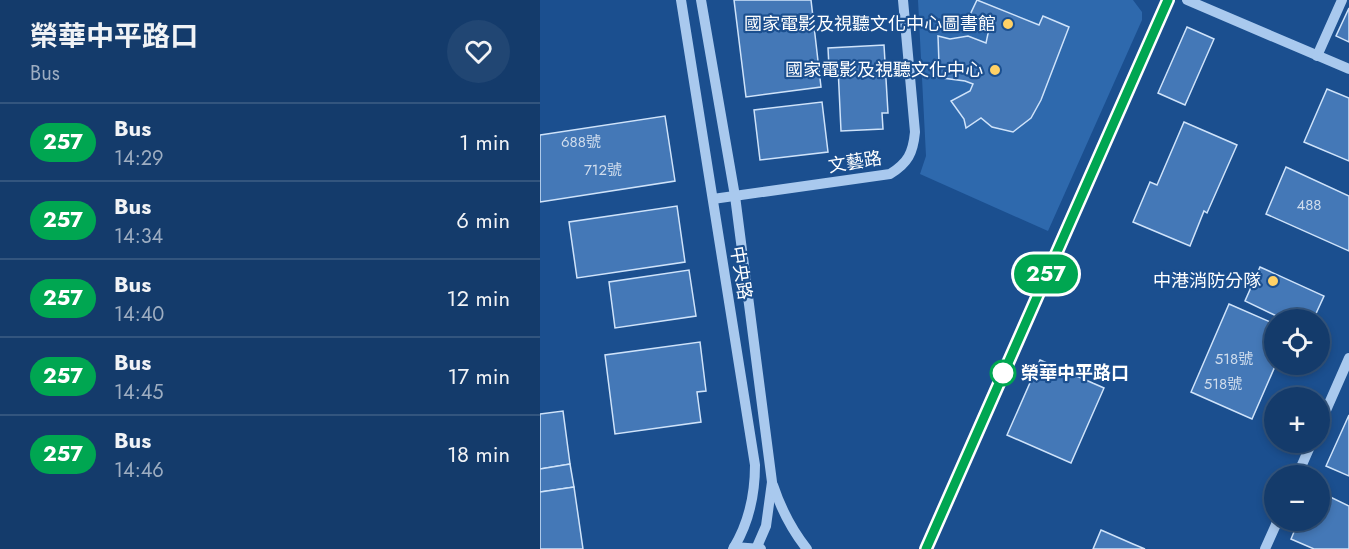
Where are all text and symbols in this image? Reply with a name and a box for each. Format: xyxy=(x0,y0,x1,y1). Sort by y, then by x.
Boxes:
place label: 國家電影及視聽文化中心圖書館 xyxy=(744,11,996,37)
text: 榮華中平路口 xyxy=(30,16,198,57)
marker: 國家電影及視聽文化中心圖書館 xyxy=(1001,17,1015,31)
button: heart xyxy=(447,20,510,83)
place label: 國家電影及視聽文化中心 xyxy=(785,57,983,83)
text: Bus xyxy=(30,59,60,88)
marker: 國家電影及視聽文化中心 xyxy=(988,63,1002,77)
text: Bus xyxy=(114,112,151,144)
text: 1 min xyxy=(459,126,510,158)
text: 257 xyxy=(43,127,83,157)
house number: 688號 xyxy=(561,131,601,153)
text: 14:29 xyxy=(114,144,164,173)
street label: 文藝路 xyxy=(826,145,884,179)
house number: 712號 xyxy=(584,159,622,181)
text: Bus xyxy=(114,190,151,222)
house number: 488 xyxy=(1296,194,1322,216)
text: 6 min xyxy=(456,204,510,236)
text: 257 xyxy=(43,205,83,235)
text: 14:34 xyxy=(114,222,163,251)
street label: 中央路 xyxy=(724,244,758,302)
line badge: 257 xyxy=(1012,254,1080,294)
text: 257 xyxy=(1026,259,1066,289)
text: Bus xyxy=(114,268,151,300)
place label: 中港消防分隊 xyxy=(1153,268,1261,294)
marker: 中港消防分隊 xyxy=(1266,274,1280,288)
text: 12 min xyxy=(447,282,510,314)
text: 257 xyxy=(43,283,83,313)
text: 14:40 xyxy=(114,300,164,329)
map controls xyxy=(1264,309,1330,531)
button: locate xyxy=(1264,309,1330,375)
text: Bus xyxy=(114,346,151,378)
house number: 518號 xyxy=(1215,348,1253,370)
text: 17 min xyxy=(448,360,510,392)
marker: 榮華中平路口 xyxy=(990,360,1016,386)
place label: 榮華中平路口 xyxy=(1021,360,1129,386)
text: 257 xyxy=(43,361,83,391)
house number: 518號 xyxy=(1204,373,1242,395)
text: 14:45 xyxy=(114,378,164,407)
button: + xyxy=(1264,387,1330,453)
text: Bus xyxy=(114,424,151,456)
text: 18 min xyxy=(447,438,510,470)
text: 257 xyxy=(43,439,83,469)
text: 14:46 xyxy=(114,456,164,485)
button: − xyxy=(1264,465,1330,531)

